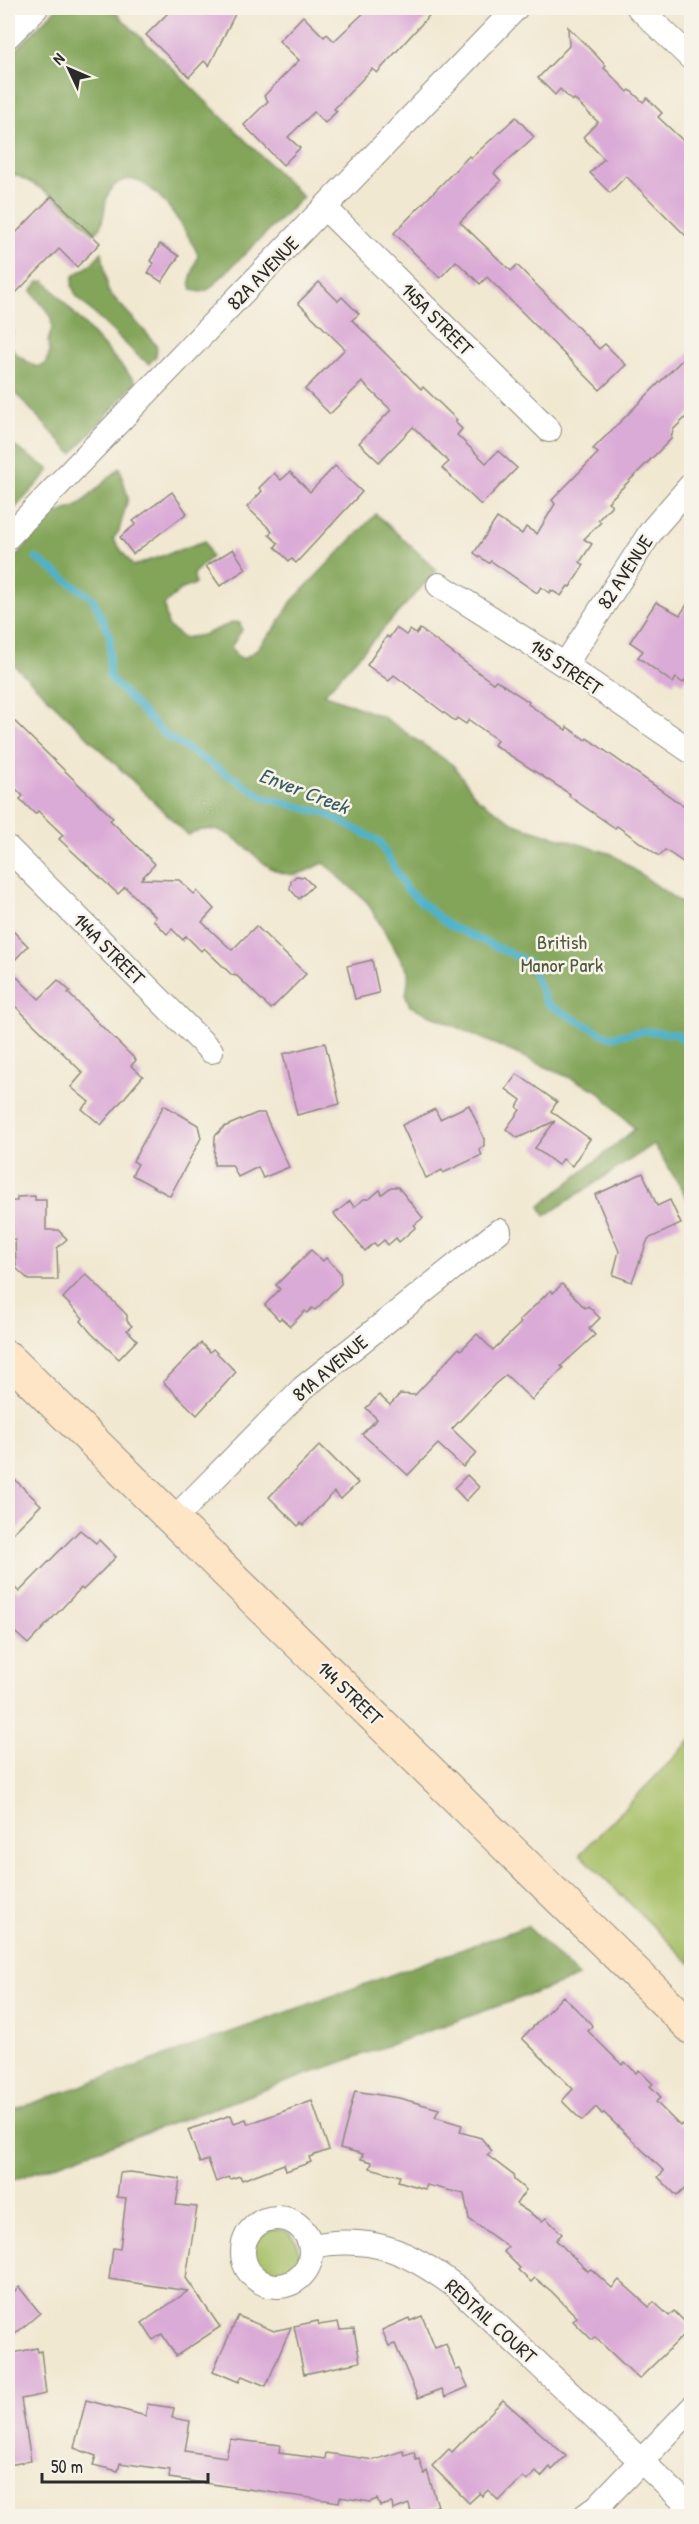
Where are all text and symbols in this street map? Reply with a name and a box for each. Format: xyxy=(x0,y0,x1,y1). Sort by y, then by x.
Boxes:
north arrow xyxy=(39,39,99,99)
text: N xyxy=(47,48,69,69)
street label: 82A AVENUE xyxy=(221,230,305,315)
street label: 145A STREET xyxy=(395,276,480,361)
street label: 82 AVENUE xyxy=(591,529,659,614)
street label: 145 STREET xyxy=(525,632,609,701)
water label: Enver Creek xyxy=(255,760,355,822)
street label: 144A STREET xyxy=(68,907,152,991)
park label: British Manor Park xyxy=(521,928,603,978)
street label: 81A AVENUE xyxy=(286,1328,373,1407)
street label: 144 STREET xyxy=(312,1655,390,1731)
street label: REDTAIL COURT xyxy=(440,2272,543,2369)
scale bar xyxy=(42,2446,208,2484)
text: 50 m xyxy=(51,2454,83,2479)

